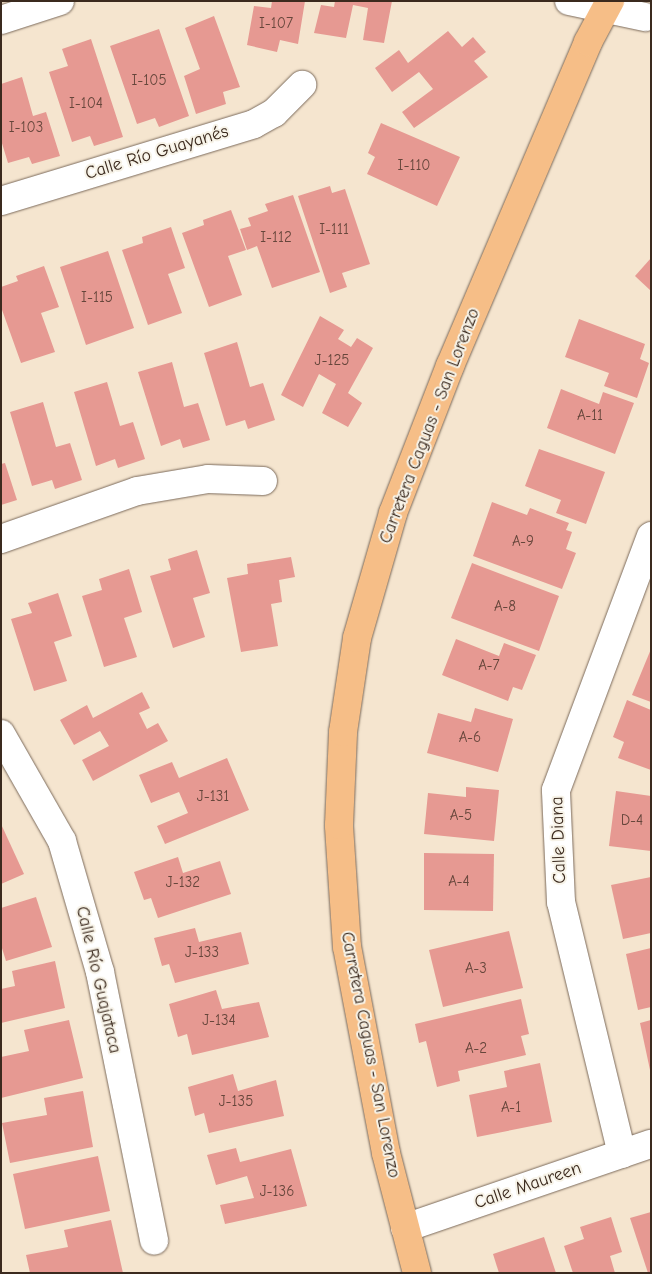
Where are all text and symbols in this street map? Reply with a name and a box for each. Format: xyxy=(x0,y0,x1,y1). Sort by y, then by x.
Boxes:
house number: I-107 xyxy=(259,15,293,33)
house number: I-105 xyxy=(131,72,167,90)
house number: I-104 xyxy=(69,95,103,113)
house number: I-103 xyxy=(9,119,43,137)
street label: Calle Río Guayanés xyxy=(83,121,231,185)
house number: I-110 xyxy=(398,157,430,175)
house number: I-111 xyxy=(319,221,349,239)
house number: I-112 xyxy=(260,229,292,247)
house number: I-115 xyxy=(81,289,113,307)
street label: Carretera Caguas - San Lorenzo xyxy=(375,305,485,547)
house number: J-125 xyxy=(315,352,349,370)
house number: A-11 xyxy=(577,407,603,425)
house number: A-9 xyxy=(512,533,534,551)
house number: A-8 xyxy=(494,598,516,616)
house number: A-7 xyxy=(478,657,500,675)
house number: A-6 xyxy=(459,729,481,747)
house number: J-131 xyxy=(197,788,229,806)
street label: Calle Diana xyxy=(547,796,571,884)
house number: A-5 xyxy=(450,807,472,825)
house number: D-4 xyxy=(621,812,643,830)
house number: A-4 xyxy=(448,873,470,891)
house number: J-132 xyxy=(166,874,200,892)
street label: Calle Río Guajataca xyxy=(71,904,125,1056)
street label: Carretera Caguas - San Lorenzo xyxy=(336,930,404,1180)
house number: J-133 xyxy=(185,944,219,962)
house number: A-3 xyxy=(465,960,487,978)
house number: J-134 xyxy=(202,1012,236,1030)
house number: A-2 xyxy=(465,1040,487,1058)
house number: J-135 xyxy=(219,1093,253,1111)
house number: A-1 xyxy=(501,1099,521,1117)
street label: Calle Maureen xyxy=(472,1158,584,1214)
house number: J-136 xyxy=(260,1183,294,1201)

